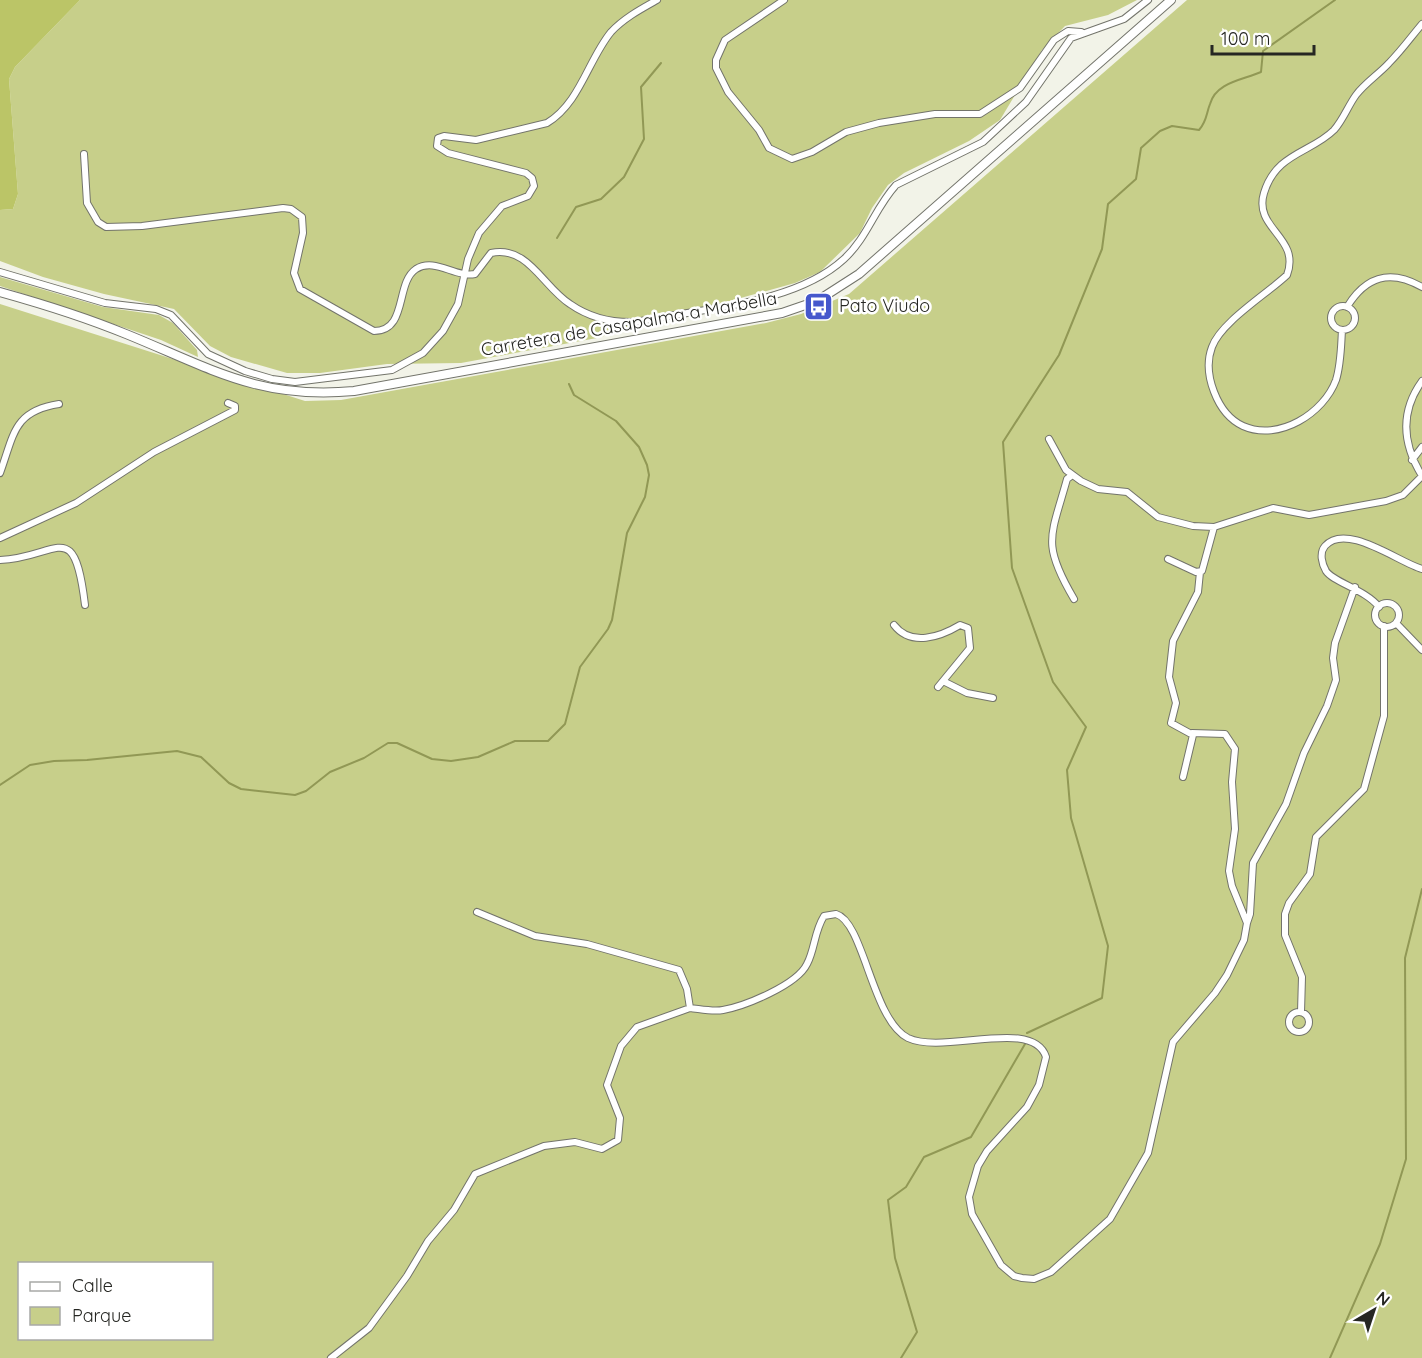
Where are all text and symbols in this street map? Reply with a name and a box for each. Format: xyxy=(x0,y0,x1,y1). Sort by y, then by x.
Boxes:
scale bar xyxy=(1212,18,1314,56)
text: 100 m xyxy=(1221,27,1270,50)
street label: Carretera de Casapalma a Marbella xyxy=(479,286,779,361)
bus stop icon: Pato Viudo xyxy=(802,290,834,322)
place label: Pato Viudo xyxy=(839,294,930,317)
legend xyxy=(18,1262,213,1340)
text: Calle xyxy=(72,1274,113,1297)
north arrow xyxy=(1344,1280,1404,1340)
text: N xyxy=(1373,1287,1394,1310)
text: Parque xyxy=(72,1304,131,1327)

